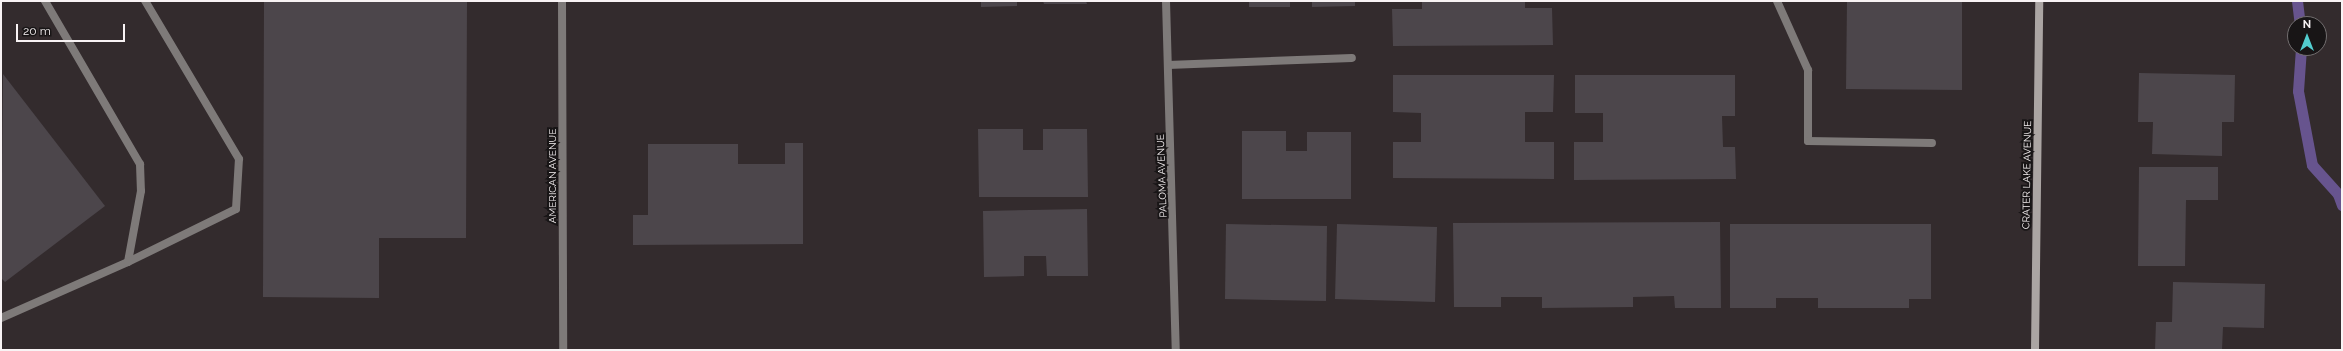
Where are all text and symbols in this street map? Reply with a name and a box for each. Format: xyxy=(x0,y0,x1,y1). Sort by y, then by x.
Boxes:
scale bar xyxy=(18,16,127,42)
north arrow xyxy=(2287,16,2327,56)
text: N xyxy=(2303,18,2311,31)
text: 20 m xyxy=(23,24,51,38)
street label: CRATER LAKE AVENUE xyxy=(2020,121,2034,229)
street label: AMERICAN AVENUE xyxy=(547,129,559,223)
street label: PALOMA AVENUE xyxy=(1155,134,1169,218)

